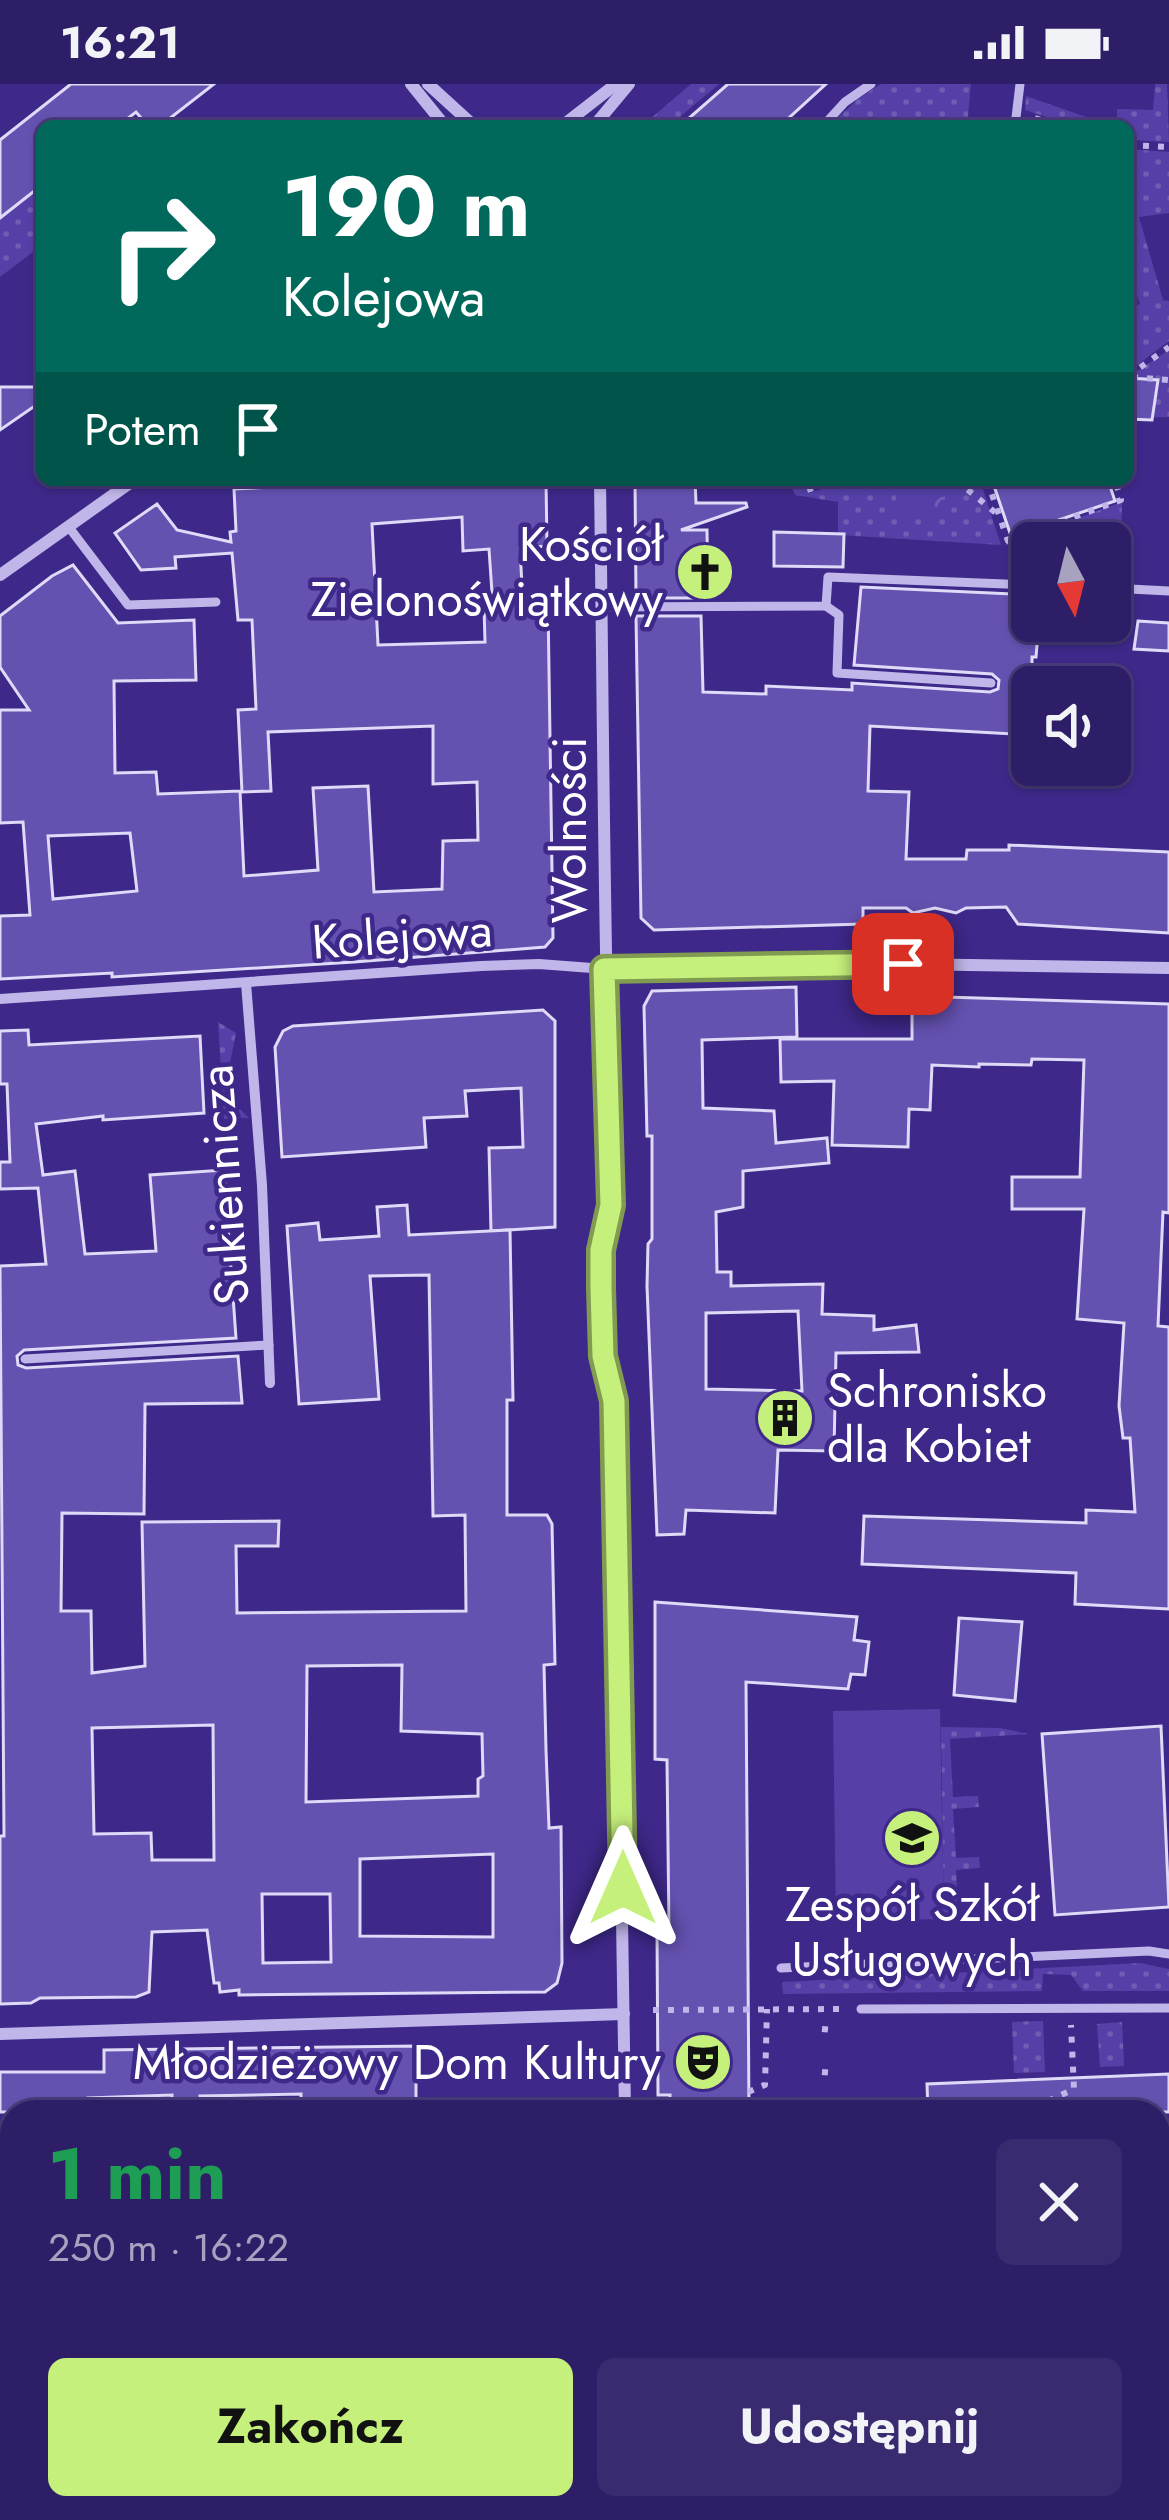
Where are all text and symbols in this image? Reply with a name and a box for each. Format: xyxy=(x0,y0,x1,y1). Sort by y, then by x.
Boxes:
text: 16:21 xyxy=(60,10,180,75)
text: 190 m xyxy=(282,146,531,268)
icon: right xyxy=(84,168,240,324)
text: Kolejowa xyxy=(282,258,485,336)
icon: arrive xyxy=(225,396,291,462)
text: Potem xyxy=(84,397,201,462)
place label: Kościół Zielonoświątkowy xyxy=(311,510,665,634)
north arrow xyxy=(1011,522,1131,642)
map controls xyxy=(1011,522,1131,786)
church icon: Kościół Zielonoświątkowy xyxy=(674,541,736,603)
button: sound xyxy=(1011,666,1131,786)
street label: Wolności xyxy=(535,736,604,924)
street label: Kolejowa xyxy=(309,895,495,977)
pin xyxy=(852,913,954,1015)
icon: arrive xyxy=(870,931,936,997)
street label: Sukiennicza xyxy=(181,1062,267,1308)
place label: Schronisko dla Kobiet xyxy=(827,1356,1047,1480)
building icon: Schronisko dla Kobiet xyxy=(754,1387,816,1449)
school or university icon: Zespół Szkół Usługowych xyxy=(881,1807,943,1869)
position arrow xyxy=(560,1825,686,1951)
place label: Zespół Szkół Usługowych xyxy=(785,1870,1041,1994)
place label: Młodzieżowy Dom Kultury xyxy=(133,2028,662,2097)
theatre icon: Młodzieżowy Dom Kultury xyxy=(672,2031,734,2093)
text: 1 min xyxy=(48,2122,227,2226)
button: close xyxy=(996,2139,1122,2265)
text: 250 m · 16:22 xyxy=(48,2219,289,2276)
button: Zakończ xyxy=(48,2358,573,2496)
button: Udostępnij xyxy=(597,2358,1122,2496)

